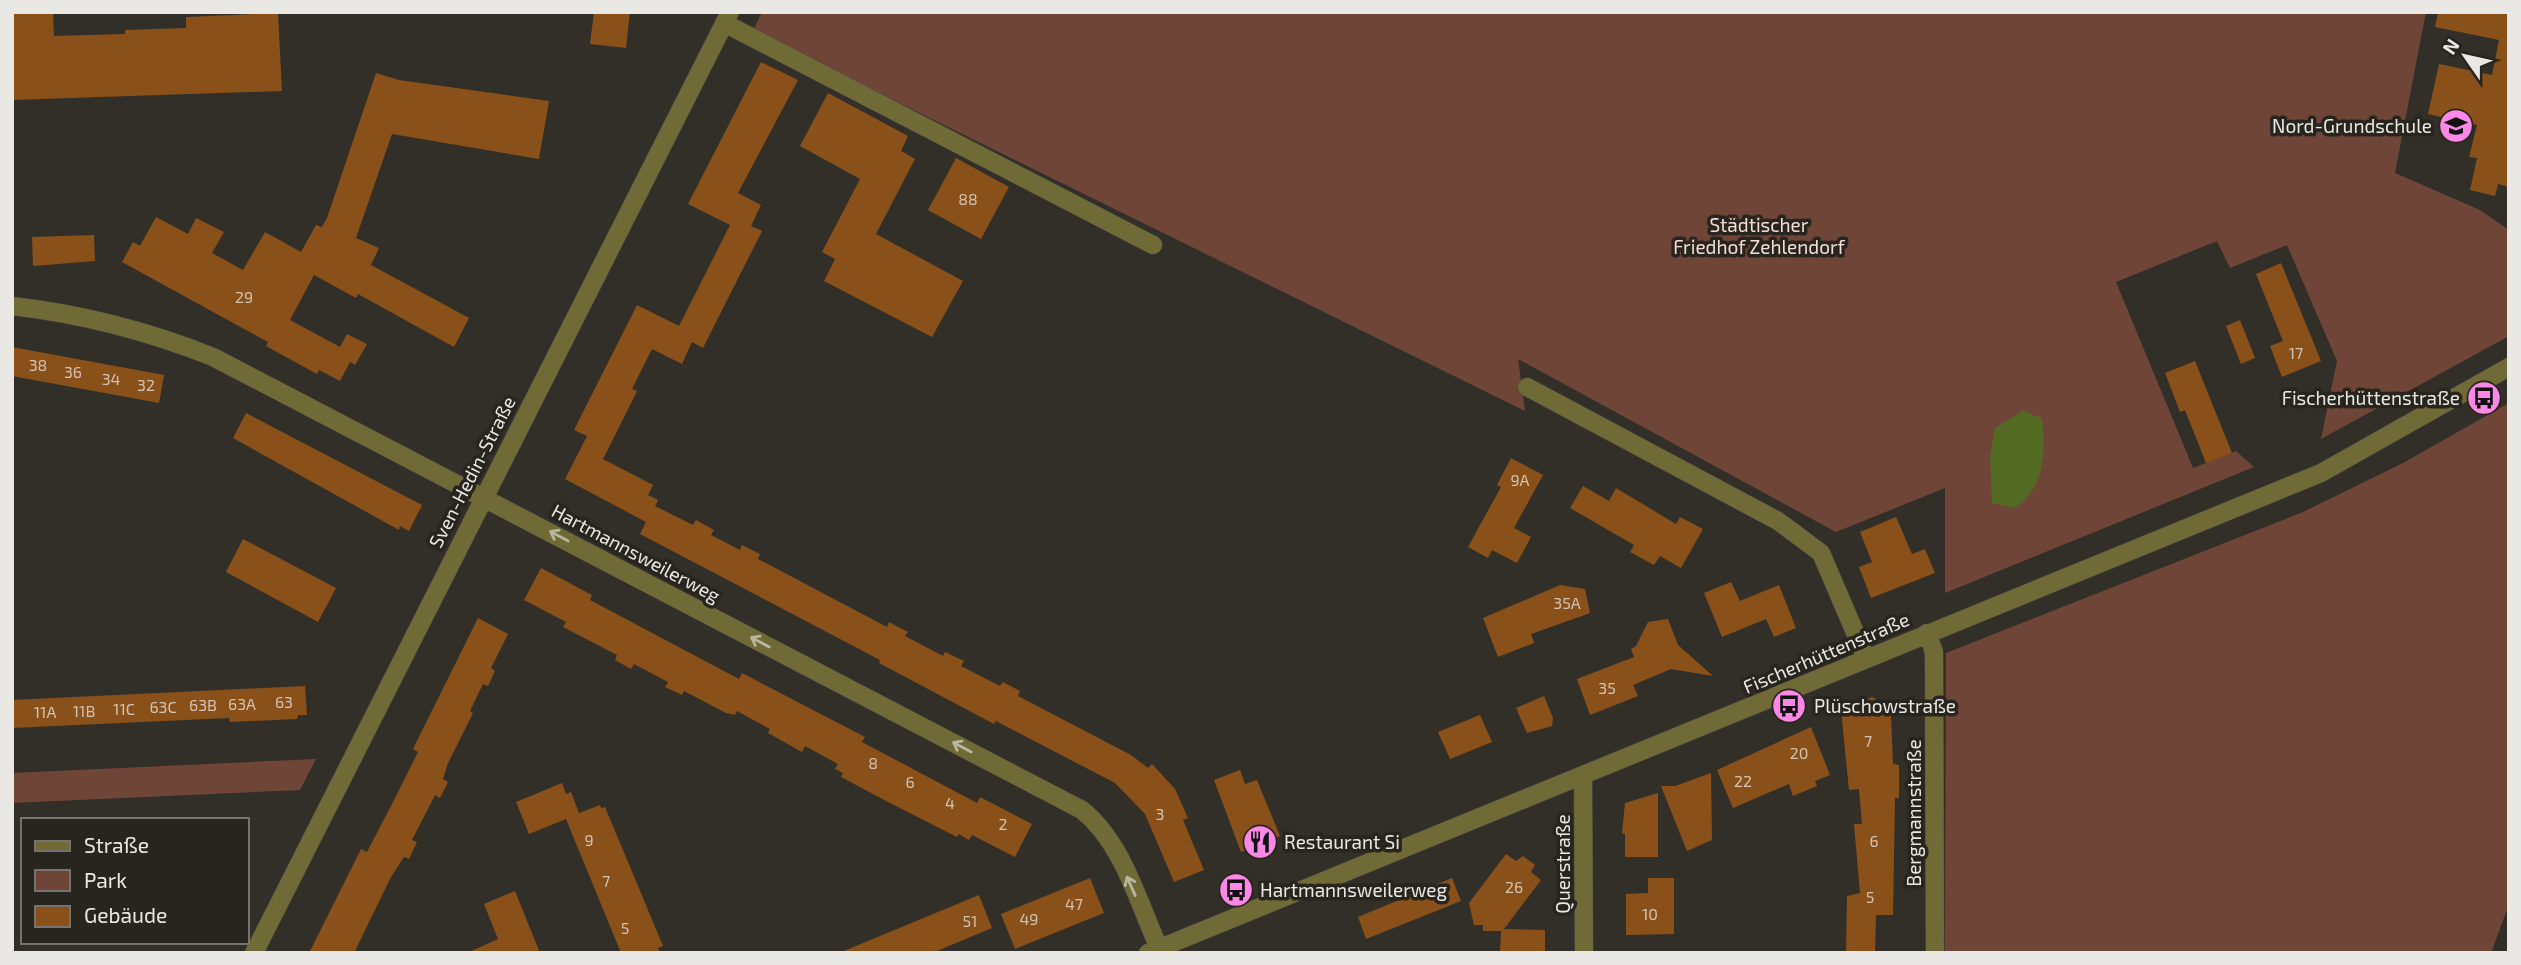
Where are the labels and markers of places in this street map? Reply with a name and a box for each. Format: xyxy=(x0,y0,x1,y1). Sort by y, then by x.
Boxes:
school or university icon: Nord-Grundschule xyxy=(2437,107,2475,145)
place label: Nord-Grundschule xyxy=(2272,114,2432,137)
bus stop icon: Fischerhüttenstraße xyxy=(2465,379,2503,417)
place label: Fischerhüttenstraße xyxy=(2282,386,2460,409)
bus stop icon: Plüschowstraße xyxy=(1770,687,1808,725)
place label: Plüschowstraße xyxy=(1814,694,1956,717)
restaurant icon: Restaurant Si xyxy=(1241,823,1279,861)
place label: Restaurant Si xyxy=(1284,830,1400,853)
bus stop icon: Hartmannsweilerweg xyxy=(1217,871,1255,909)
place label: Hartmannsweilerweg xyxy=(1260,878,1448,901)

